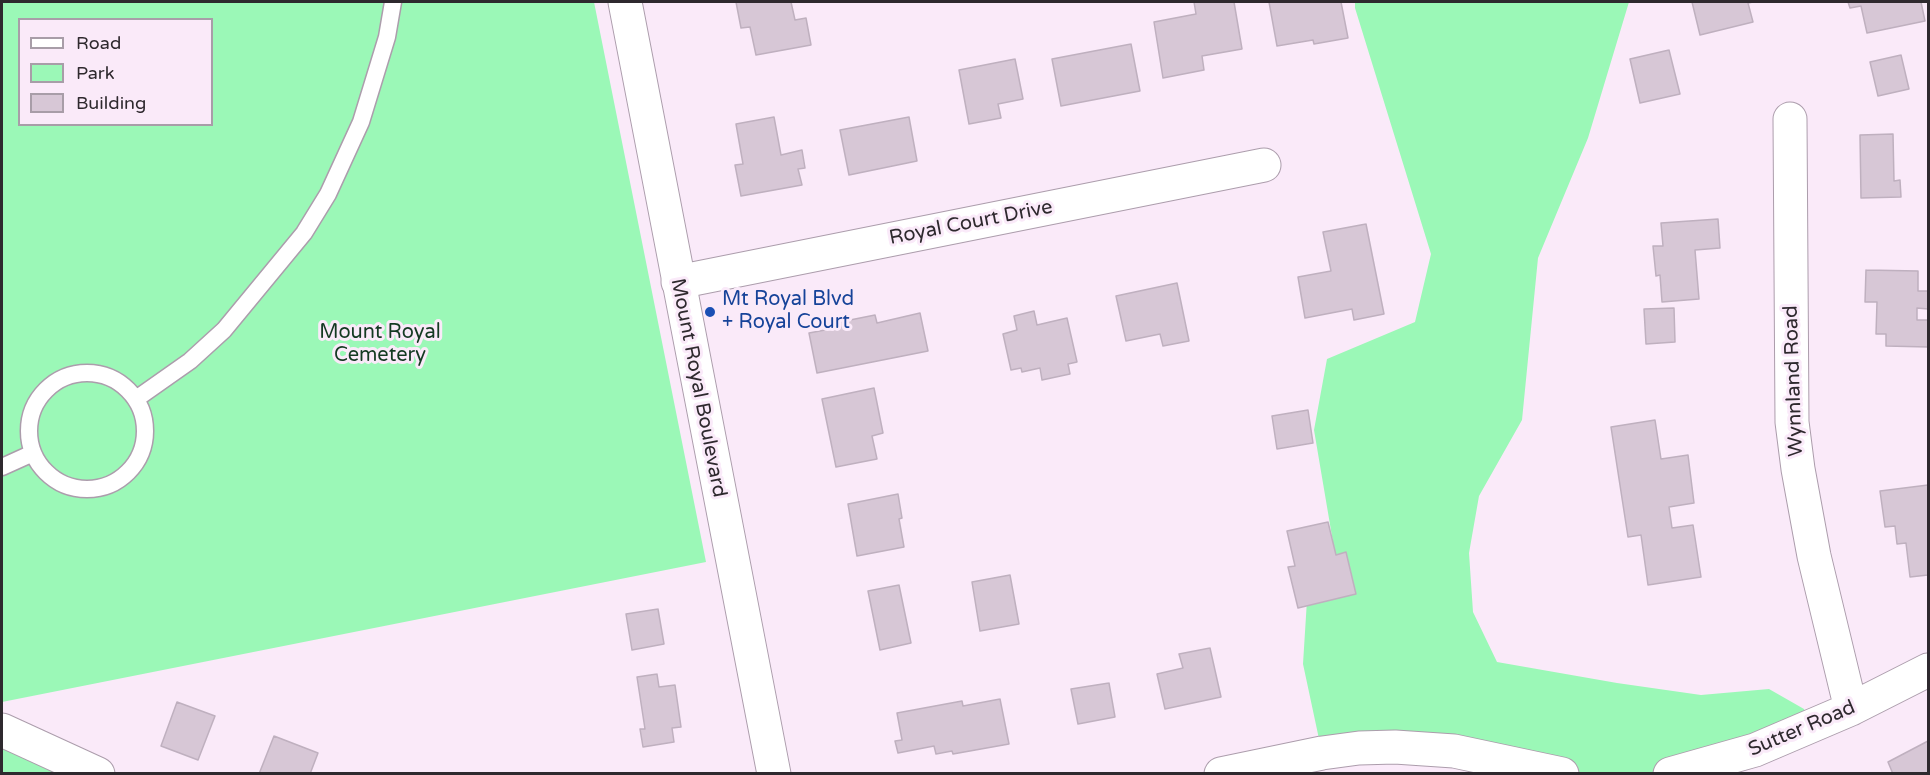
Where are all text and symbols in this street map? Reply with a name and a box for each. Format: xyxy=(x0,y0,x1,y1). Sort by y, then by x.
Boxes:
legend xyxy=(18,18,213,126)
text: Road xyxy=(76,32,121,54)
text: Park xyxy=(76,62,114,84)
text: Building xyxy=(76,92,146,114)
street label: Royal Court Drive xyxy=(887,195,1055,251)
street label: Mount Royal Boulevard xyxy=(665,277,731,499)
place label: Mt Royal Blvd + Royal Court xyxy=(722,288,854,335)
marker: Mt Royal Blvd + Royal Court xyxy=(703,305,717,319)
street label: Wynnland Road xyxy=(1779,305,1809,457)
park label: Mount Royal Cemetery xyxy=(319,321,441,368)
street label: Sutter Road xyxy=(1745,696,1859,762)

